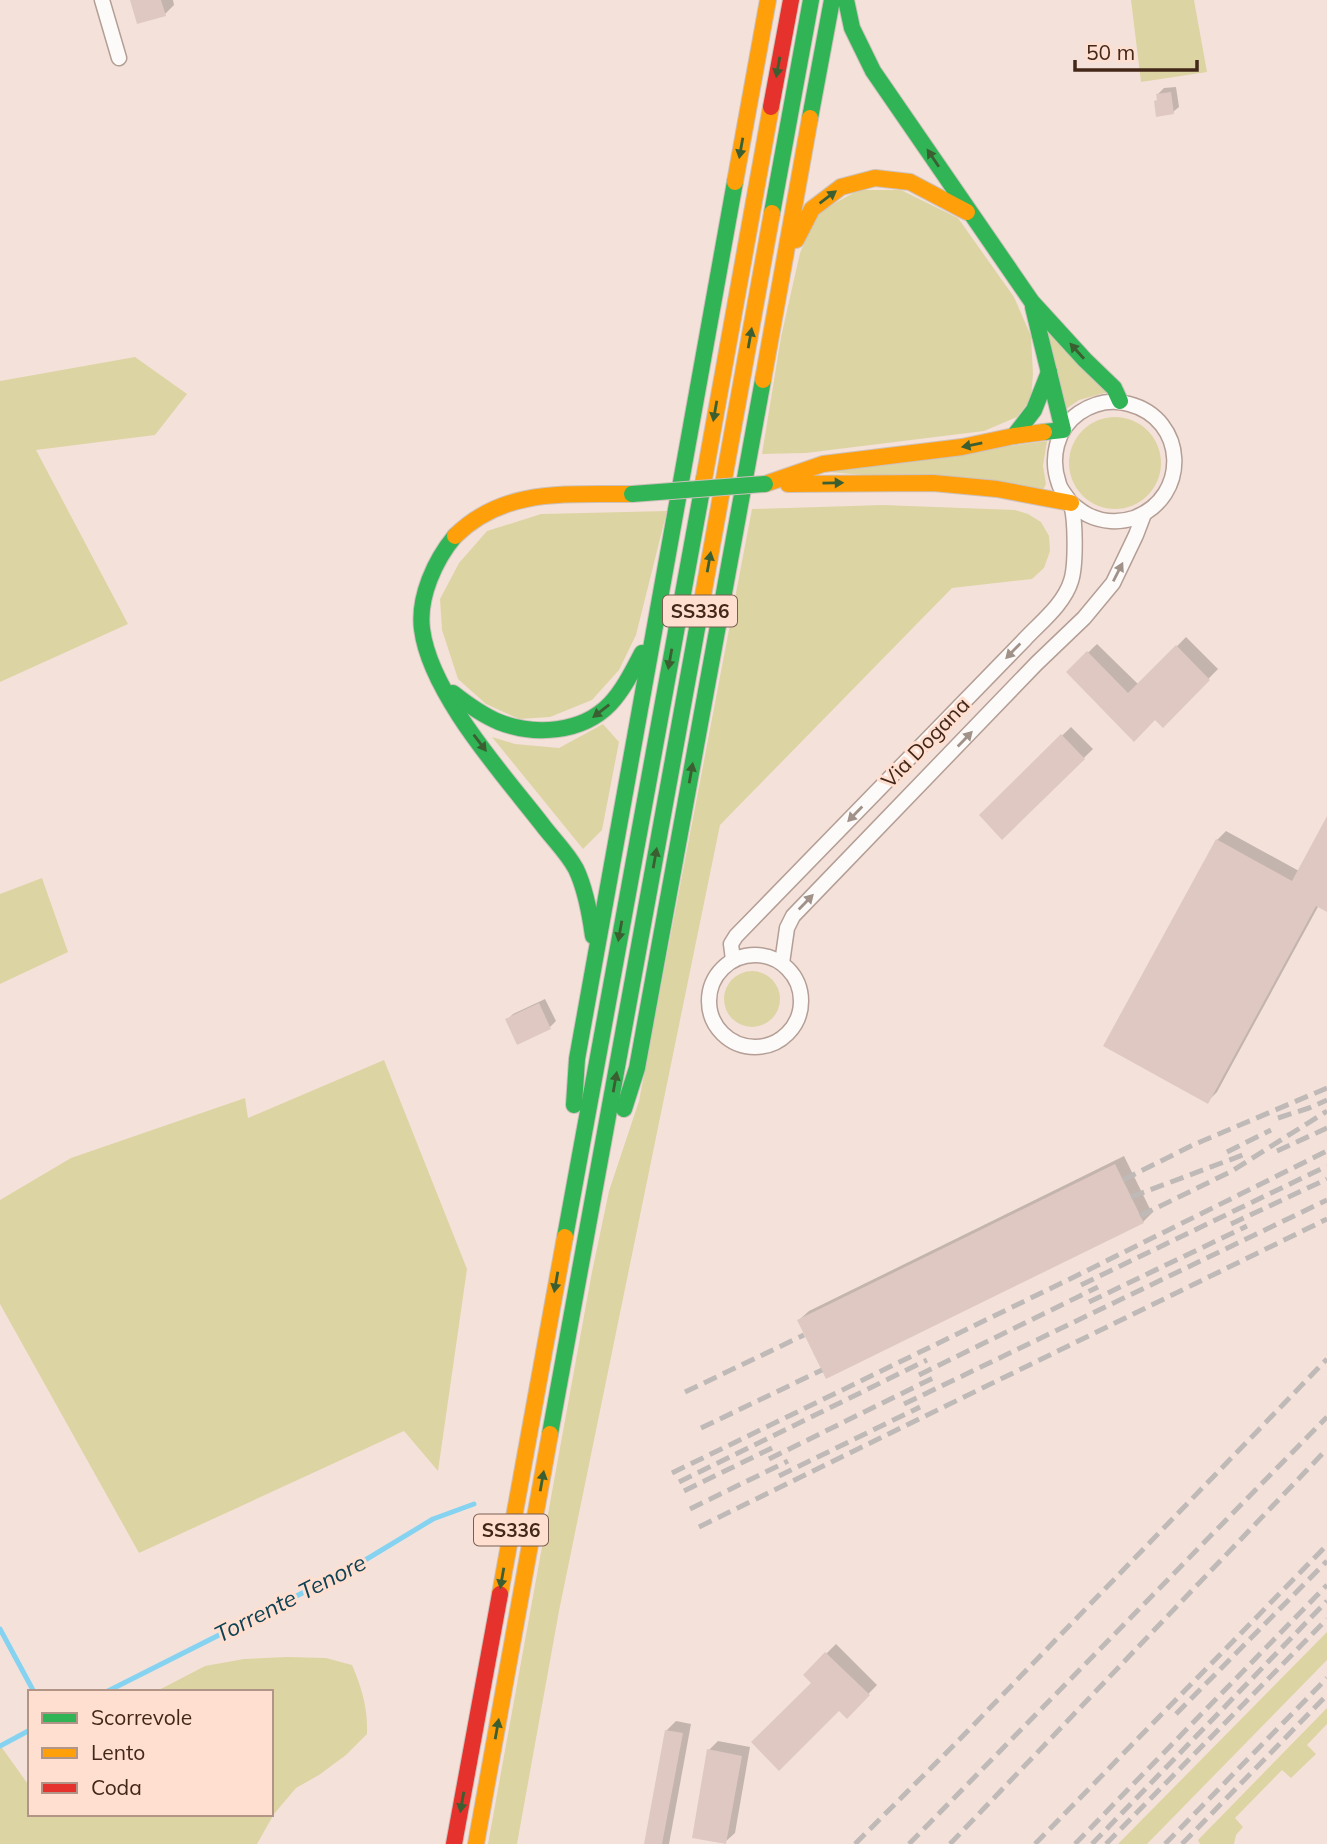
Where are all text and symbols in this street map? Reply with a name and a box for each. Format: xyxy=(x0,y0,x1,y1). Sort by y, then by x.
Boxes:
scale bar xyxy=(1075,28,1198,72)
text: 50 m xyxy=(1086,39,1135,65)
one-way arrow xyxy=(773,56,784,78)
one-way arrow xyxy=(735,137,746,159)
one-way arrow xyxy=(926,149,940,167)
one-way arrow xyxy=(819,190,837,204)
one-way arrow xyxy=(745,327,756,349)
one-way arrow xyxy=(1069,342,1085,360)
one-way arrow xyxy=(709,400,720,422)
one-way arrow xyxy=(961,439,983,450)
one-way arrow xyxy=(823,477,845,489)
one-way arrow xyxy=(704,550,715,572)
one-way arrow xyxy=(1113,562,1124,582)
road number: SS336 xyxy=(663,596,737,626)
one-way arrow xyxy=(1005,642,1022,659)
one-way arrow xyxy=(664,648,675,670)
street label: Via Dogana xyxy=(875,691,975,793)
one-way arrow xyxy=(592,703,610,718)
one-way arrow xyxy=(956,730,973,747)
one-way arrow xyxy=(473,734,487,752)
one-way arrow xyxy=(686,762,697,784)
one-way arrow xyxy=(846,805,863,822)
one-way arrow xyxy=(650,847,661,869)
one-way arrow xyxy=(798,894,814,911)
one-way arrow xyxy=(614,920,625,942)
one-way arrow xyxy=(610,1070,621,1092)
one-way arrow xyxy=(550,1271,561,1293)
one-way arrow xyxy=(537,1470,548,1492)
road number: SS336 xyxy=(474,1514,548,1546)
water label: Torrente Tenore xyxy=(209,1547,371,1649)
one-way arrow xyxy=(496,1567,507,1589)
legend xyxy=(28,1690,273,1816)
text: Scorrevole xyxy=(91,1704,192,1730)
one-way arrow xyxy=(491,1717,502,1739)
text: Lento xyxy=(91,1739,145,1765)
text: Coda xyxy=(91,1774,142,1800)
one-way arrow xyxy=(456,1791,467,1813)

